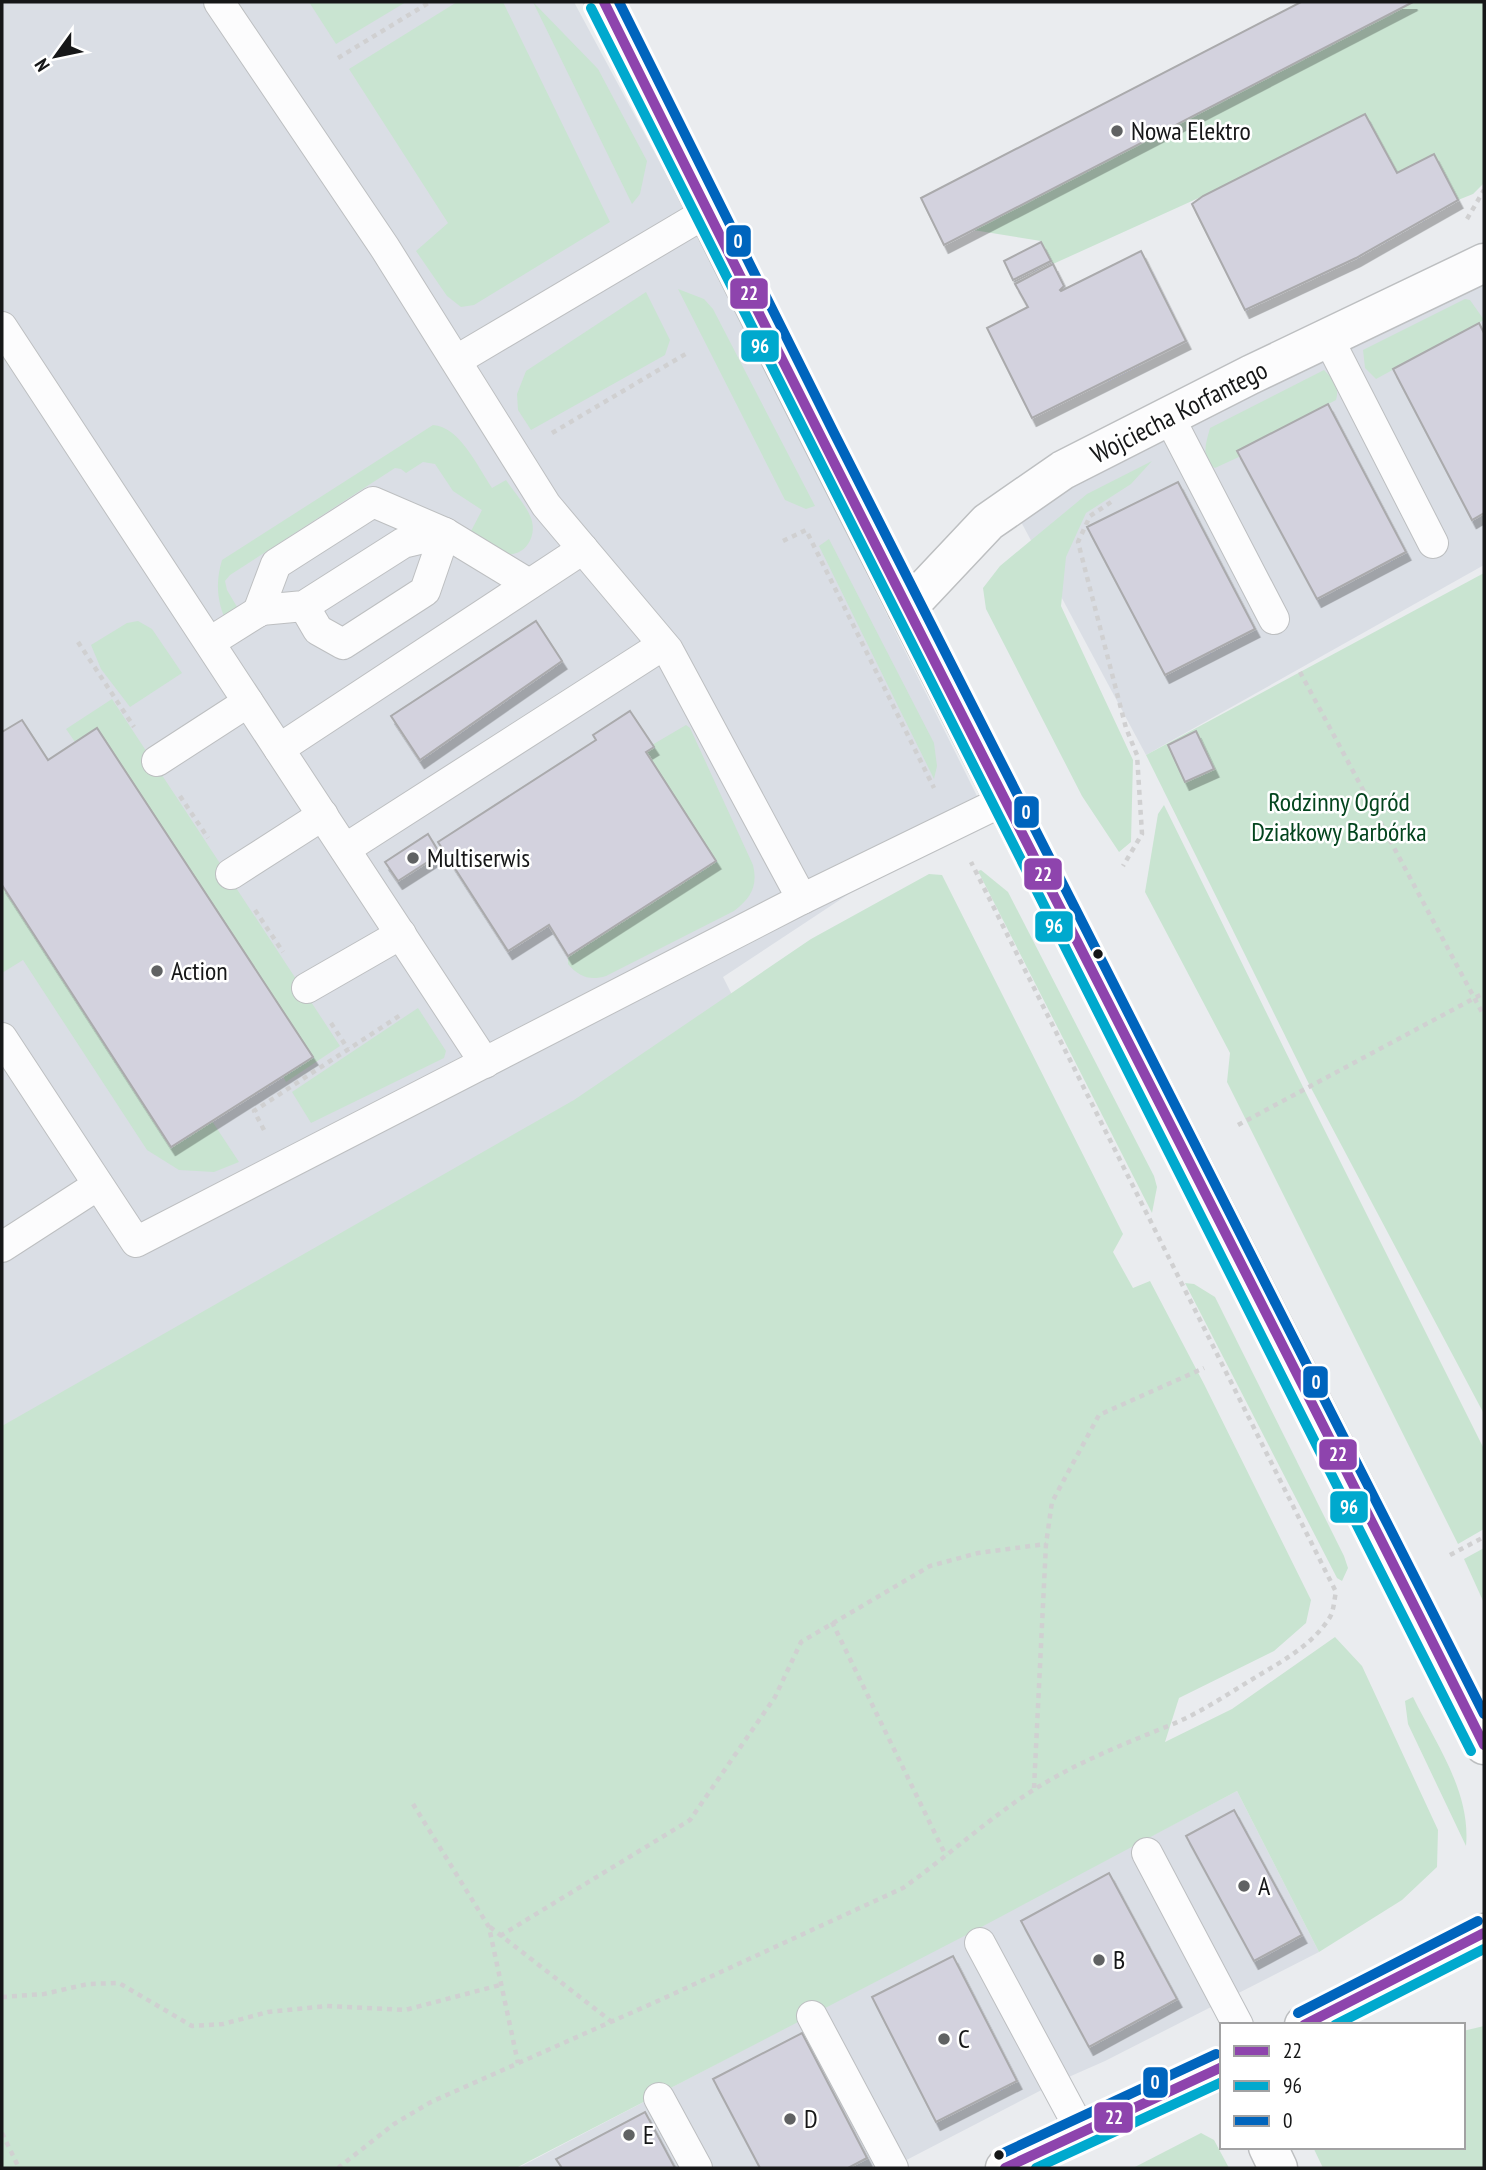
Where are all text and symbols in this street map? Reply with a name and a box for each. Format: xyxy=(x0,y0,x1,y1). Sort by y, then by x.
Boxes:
north arrow xyxy=(21,21,91,91)
text: N xyxy=(29,54,55,76)
place label: Nowa Elektro xyxy=(1131,114,1251,147)
marker: Nowa Elektro xyxy=(1109,123,1125,139)
line badge: 0 xyxy=(725,224,752,258)
text: 0 xyxy=(733,229,743,253)
line badge: 22 xyxy=(729,277,769,310)
text: 22 xyxy=(740,281,758,305)
line badge: 96 xyxy=(740,329,780,363)
text: 96 xyxy=(751,334,769,358)
street label: Wojciecha Korfantego xyxy=(1085,353,1273,470)
park label: Rodzinny Ogród Działkowy Barbórka xyxy=(1251,785,1427,848)
line badge: 0 xyxy=(1013,795,1040,829)
text: 0 xyxy=(1021,800,1031,824)
place label: Multiserwis xyxy=(427,841,530,874)
marker: Multiserwis xyxy=(405,850,421,866)
line badge: 22 xyxy=(1023,857,1063,891)
text: 22 xyxy=(1034,862,1052,886)
line badge: 96 xyxy=(1034,910,1074,943)
text: 96 xyxy=(1045,914,1063,938)
unlabelled marker xyxy=(1091,947,1105,961)
place label: Action xyxy=(171,954,228,987)
marker: Action xyxy=(149,963,165,979)
line badge: 0 xyxy=(1302,1365,1329,1399)
text: 0 xyxy=(1311,1370,1321,1394)
line badge: 22 xyxy=(1318,1438,1358,1471)
text: 22 xyxy=(1329,1442,1347,1466)
line badge: 96 xyxy=(1329,1490,1369,1524)
text: 96 xyxy=(1340,1495,1358,1519)
place label: A xyxy=(1258,1869,1271,1902)
marker: A xyxy=(1236,1878,1252,1894)
place label: B xyxy=(1113,1943,1125,1976)
marker: B xyxy=(1091,1952,1107,1968)
place label: C xyxy=(958,2022,970,2055)
legend xyxy=(1220,2023,1465,2149)
marker: C xyxy=(936,2031,952,2047)
text: 22 xyxy=(1283,2037,1302,2064)
line badge: 0 xyxy=(1142,2066,1169,2099)
text: 0 xyxy=(1150,2070,1160,2094)
text: 96 xyxy=(1283,2072,1302,2099)
line badge: 22 xyxy=(1093,2101,1134,2134)
place label: D xyxy=(804,2102,818,2135)
text: 22 xyxy=(1105,2105,1123,2129)
text: 0 xyxy=(1283,2107,1292,2134)
marker: D xyxy=(782,2111,798,2127)
place label: E xyxy=(643,2118,654,2151)
marker: E xyxy=(621,2127,637,2143)
unlabelled marker xyxy=(992,2148,1006,2162)

